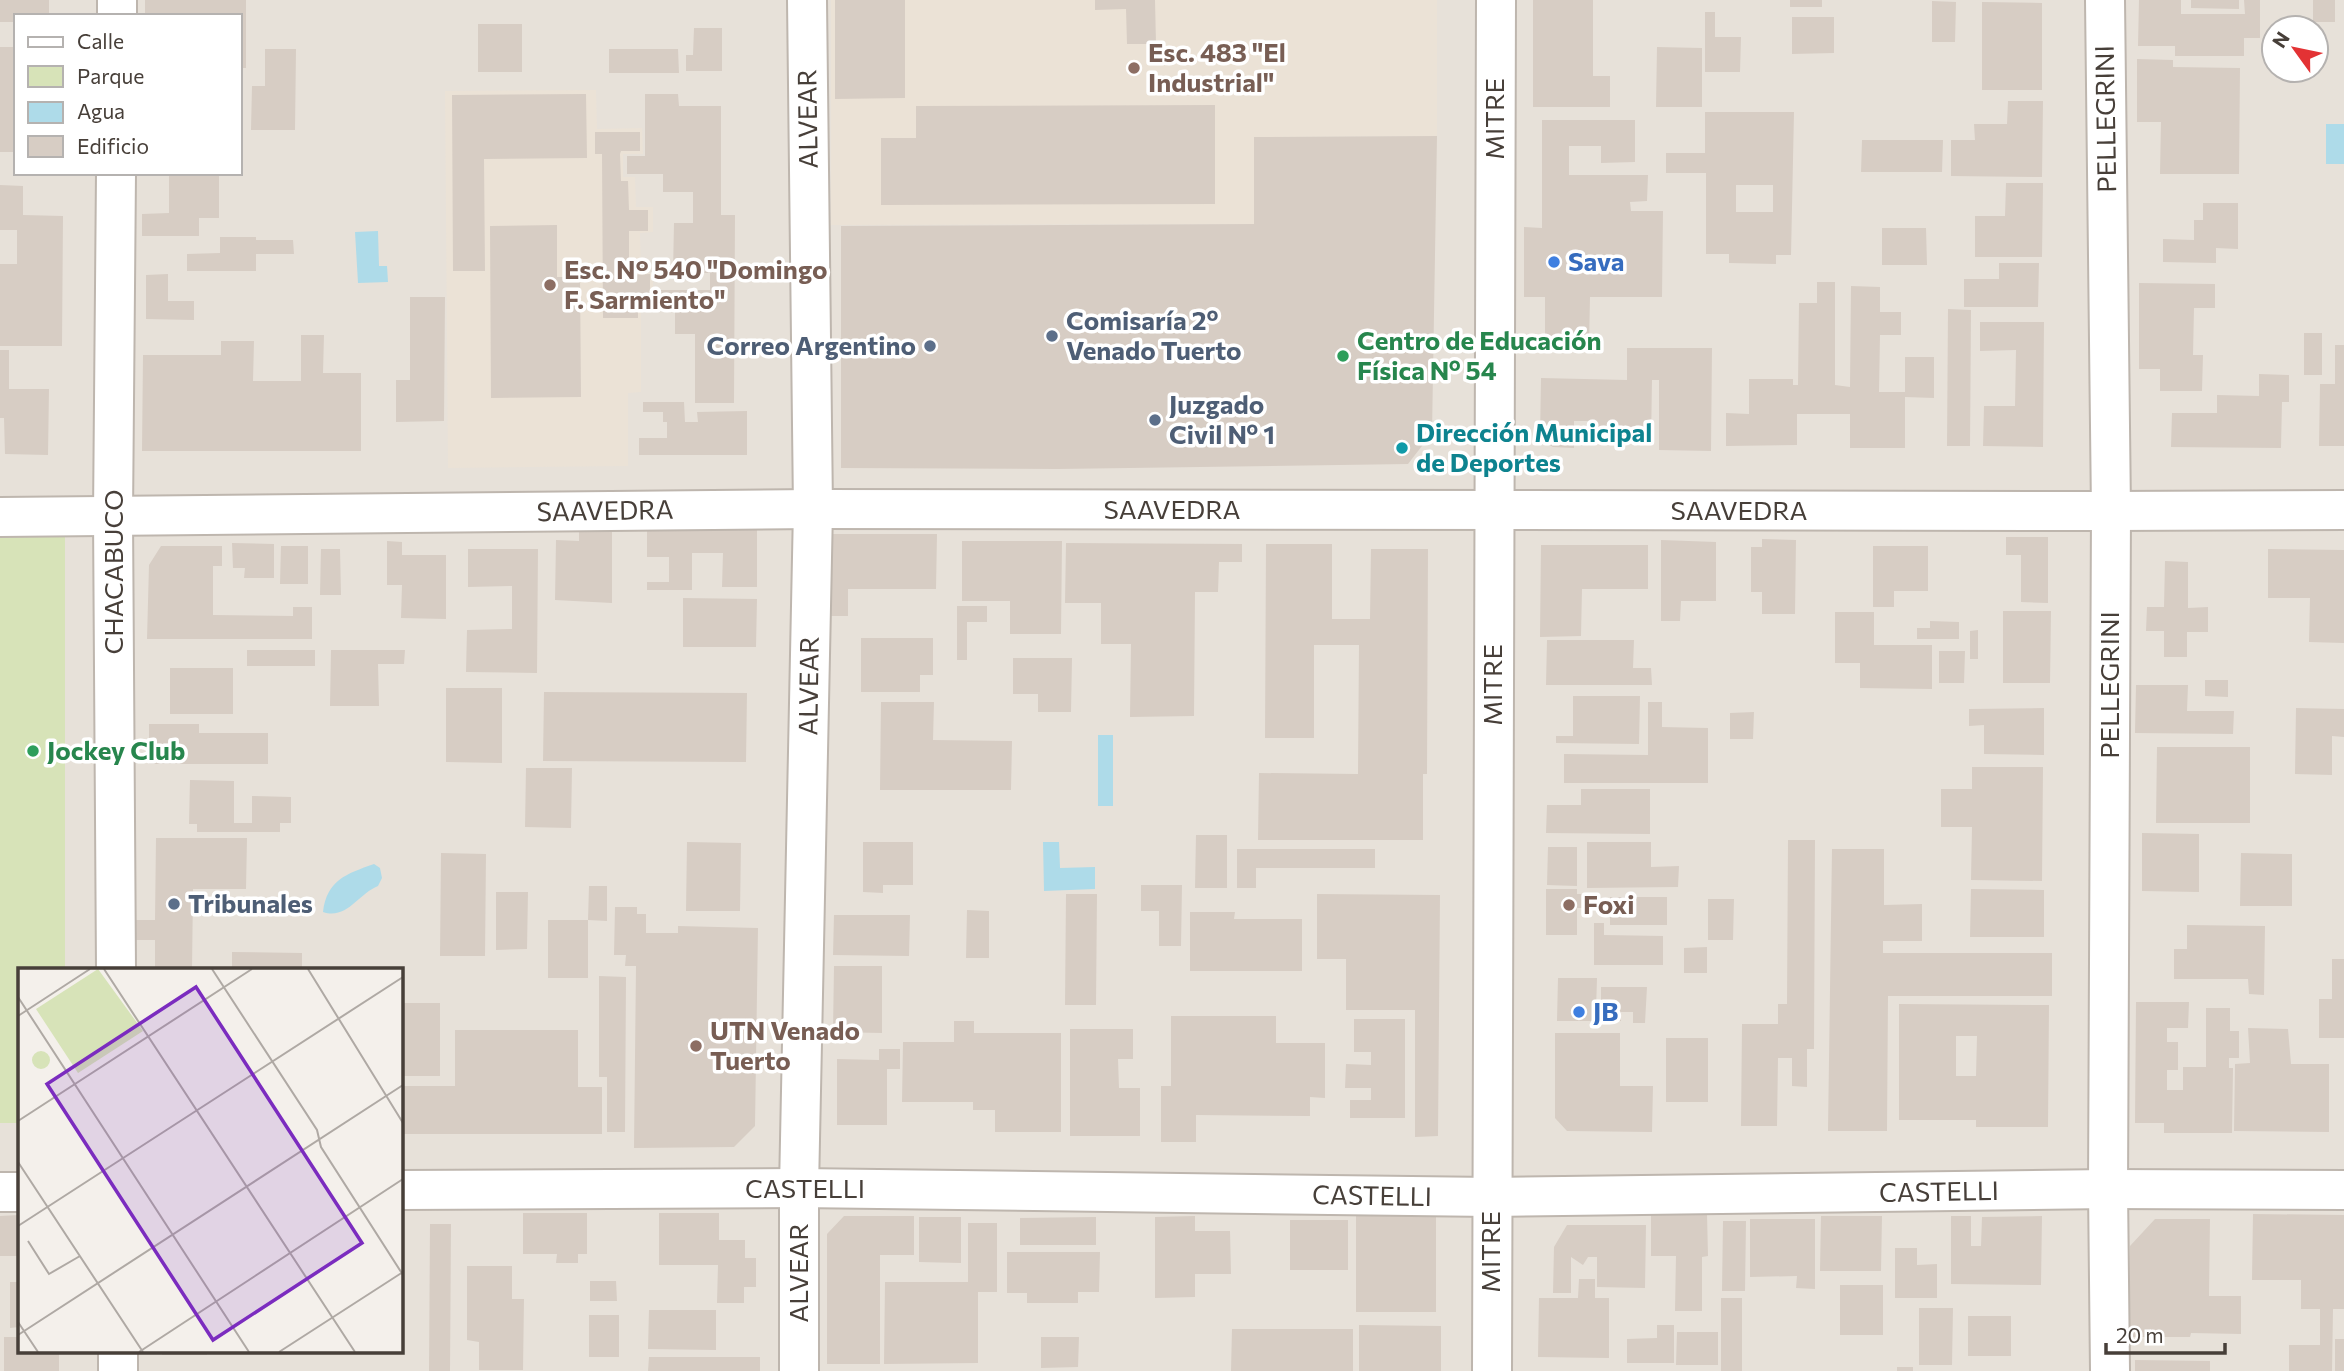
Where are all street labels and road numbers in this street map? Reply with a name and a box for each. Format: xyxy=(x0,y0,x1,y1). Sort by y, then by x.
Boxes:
street label: PELLEGRINI xyxy=(2088,45,2121,193)
street label: ALVEAR xyxy=(790,69,823,169)
street label: MITRE xyxy=(1478,78,1509,160)
street label: CHACABUCO xyxy=(97,489,128,655)
street label: SAAVEDRA xyxy=(536,493,674,526)
street label: SAAVEDRA xyxy=(1103,493,1241,524)
street label: SAAVEDRA xyxy=(1670,494,1808,525)
street label: PELLEGRINI xyxy=(2093,611,2124,759)
street label: ALVEAR xyxy=(791,636,824,736)
street label: MITRE xyxy=(1476,644,1507,726)
street label: CASTELLI xyxy=(745,1172,865,1203)
street label: CASTELLI xyxy=(1879,1174,1999,1207)
street label: CASTELLI xyxy=(1312,1178,1432,1211)
street label: MITRE xyxy=(1474,1211,1505,1293)
street label: ALVEAR xyxy=(782,1223,813,1323)

